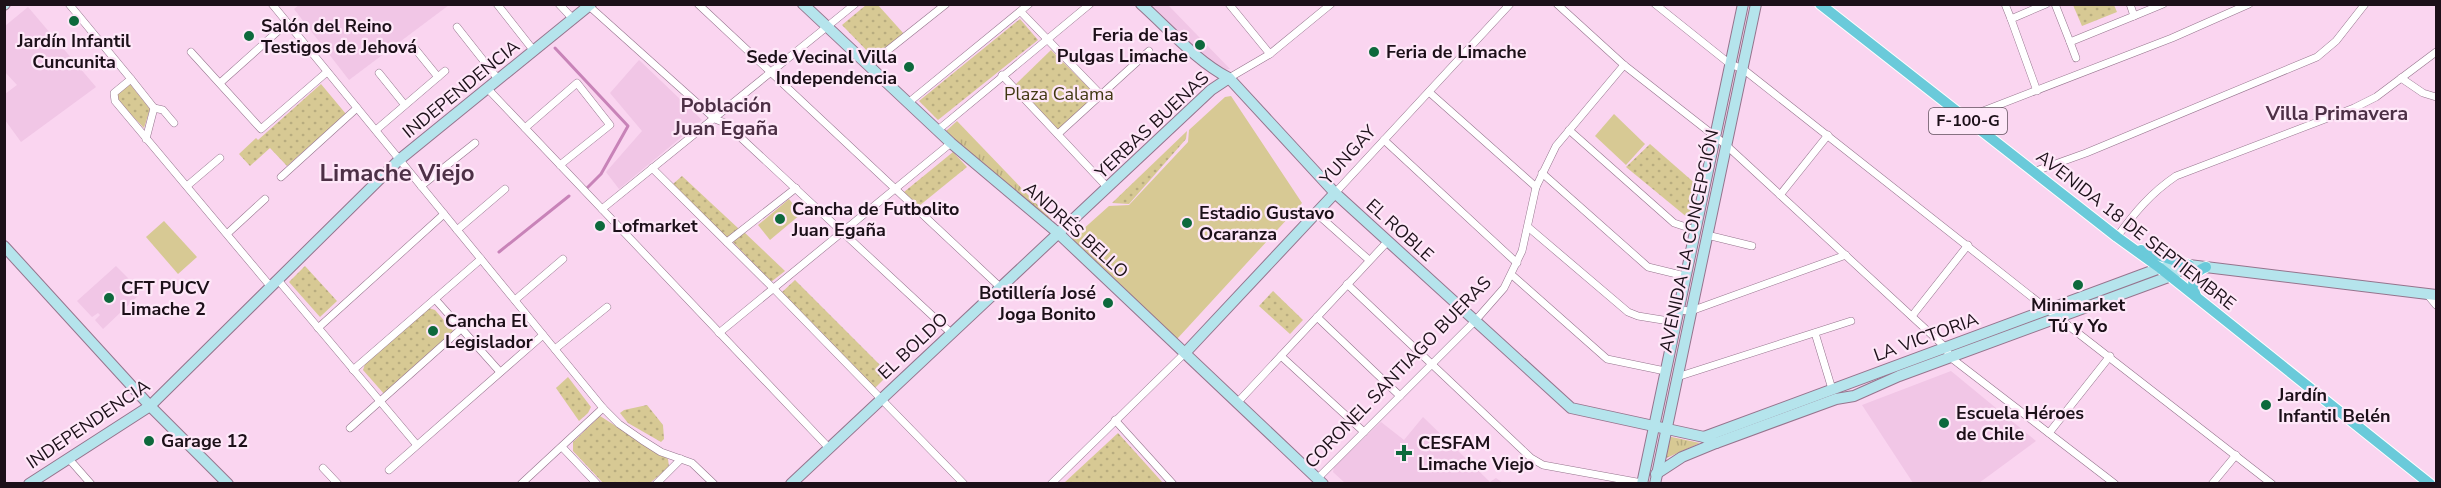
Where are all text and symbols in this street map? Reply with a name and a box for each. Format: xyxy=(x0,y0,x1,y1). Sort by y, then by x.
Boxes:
marker: Jardín Infantil Cuncunita xyxy=(67,14,81,28)
place label: Salón del Reino Testigos de Jehová xyxy=(261,14,417,59)
place label: Feria de las Pulgas Limache xyxy=(1057,23,1188,68)
place label: Jardín Infantil Cuncunita xyxy=(16,29,131,74)
marker: Salón del Reino Testigos de Jehová xyxy=(242,29,256,43)
street label: INDEPENDENCIA xyxy=(397,34,525,144)
marker: Feria de las Pulgas Limache xyxy=(1193,38,1207,52)
place label: Feria de Limache xyxy=(1386,40,1527,64)
place label: Sede Vecinal Villa Independencia xyxy=(746,45,897,90)
marker: Feria de Limache xyxy=(1367,45,1381,59)
marker: Sede Vecinal Villa Independencia xyxy=(902,60,916,74)
street label: YERBAS BUENAS xyxy=(1089,66,1214,185)
park label: Plaza Calama xyxy=(1004,82,1114,106)
district label: Población Juan Egaña xyxy=(673,92,778,142)
district label: Villa Primavera xyxy=(2265,100,2408,127)
road number: F-100-G xyxy=(1929,108,2007,134)
street label: YUNGAY xyxy=(1314,120,1381,191)
street label: AVENIDA LA CONCEPCIÓN xyxy=(1654,127,1724,355)
street label: AVENIDA 18 DE SEPTIEMBRE xyxy=(2031,144,2241,316)
district label: Limache Viejo xyxy=(320,157,474,189)
street label: ANDRÉS BELLO xyxy=(1018,177,1134,283)
street label: EL ROBLE xyxy=(1361,193,1439,267)
place label: Cancha de Futbolito Juan Egaña xyxy=(791,197,959,242)
place label: Estadio Gustavo Ocaranza xyxy=(1199,201,1334,246)
marker: Cancha de Futbolito Juan Egaña xyxy=(773,212,787,226)
place label: Lofmarket xyxy=(612,214,698,238)
marker: Estadio Gustavo Ocaranza xyxy=(1180,216,1194,230)
marker: Lofmarket xyxy=(593,219,607,233)
street label: CORONEL SANTIAGO BUERAS xyxy=(1300,271,1496,473)
place label: CFT PUCV Limache 2 xyxy=(121,276,210,321)
marker: Minimarket Tú y Yo xyxy=(2071,278,2085,292)
place label: Botillería José Joga Bonito xyxy=(979,281,1096,326)
marker: CFT PUCV Limache 2 xyxy=(102,291,116,305)
place label: Minimarket Tú y Yo xyxy=(2031,293,2125,338)
marker: Botillería José Joga Bonito xyxy=(1101,296,1115,310)
street label: EL BOLDO xyxy=(873,307,953,385)
street label: LA VICTORIA xyxy=(1870,307,1982,367)
place label: Cancha El Legislador xyxy=(445,309,533,354)
marker: Cancha El Legislador xyxy=(426,324,440,338)
street label: INDEPENDENCIA xyxy=(22,374,154,474)
place label: Jardín Infantil Belén xyxy=(2277,383,2391,428)
marker: Jardín Infantil Belén xyxy=(2259,398,2273,412)
place label: Escuela Héroes de Chile xyxy=(1956,401,2084,446)
marker: Escuela Héroes de Chile xyxy=(1937,416,1951,430)
place label: Garage 12 xyxy=(161,429,248,453)
place label: CESFAM Limache Viejo xyxy=(1418,431,1534,476)
marker: Garage 12 xyxy=(142,434,156,448)
marker: CESFAM Limache Viejo xyxy=(1395,444,1413,462)

